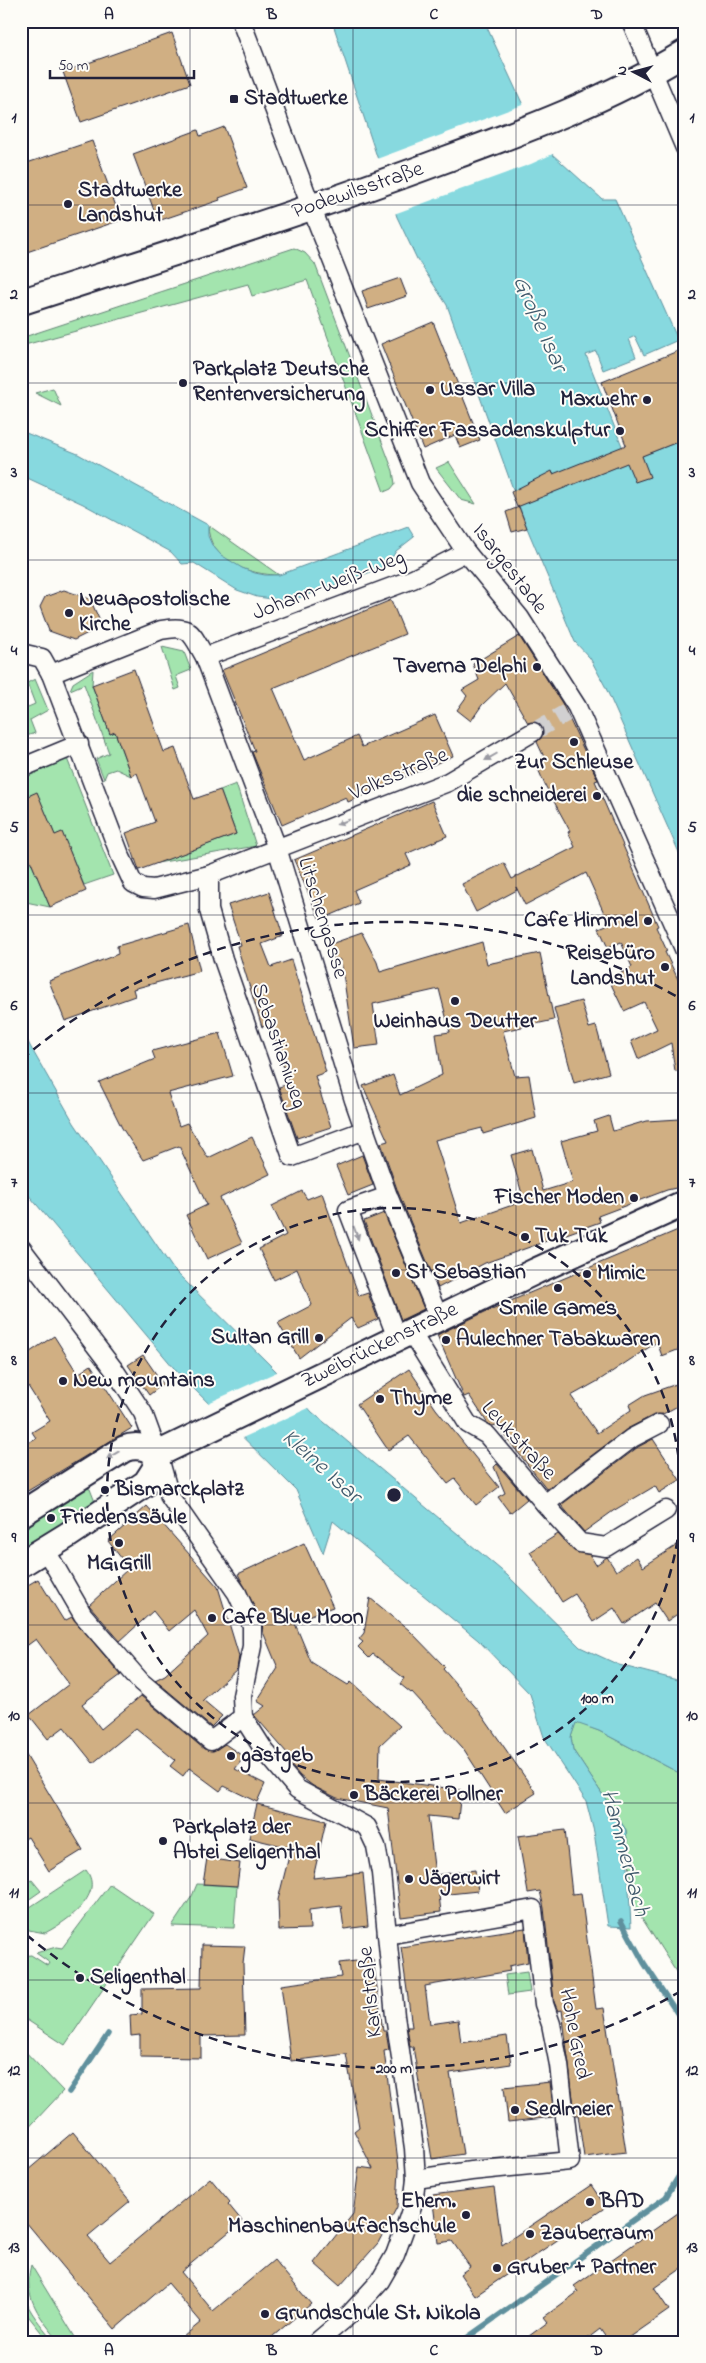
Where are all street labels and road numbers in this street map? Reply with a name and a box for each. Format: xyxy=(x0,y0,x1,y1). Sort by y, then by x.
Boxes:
street label: Podewilsstraße xyxy=(288,154,428,228)
street label: Isargestade xyxy=(463,517,555,622)
street label: Johann-Weiß-Weg xyxy=(248,542,410,631)
street label: Volksstraße xyxy=(344,740,453,810)
street label: Litschengasse xyxy=(287,853,356,983)
street label: Sebastianiweg xyxy=(241,979,314,1114)
street label: Zweibrückenstraße xyxy=(296,1294,464,1398)
street label: Leukstraße xyxy=(473,1394,563,1488)
street label: Karlstraße xyxy=(350,1945,392,2039)
street label: Hohe Gred xyxy=(549,1986,599,2082)

